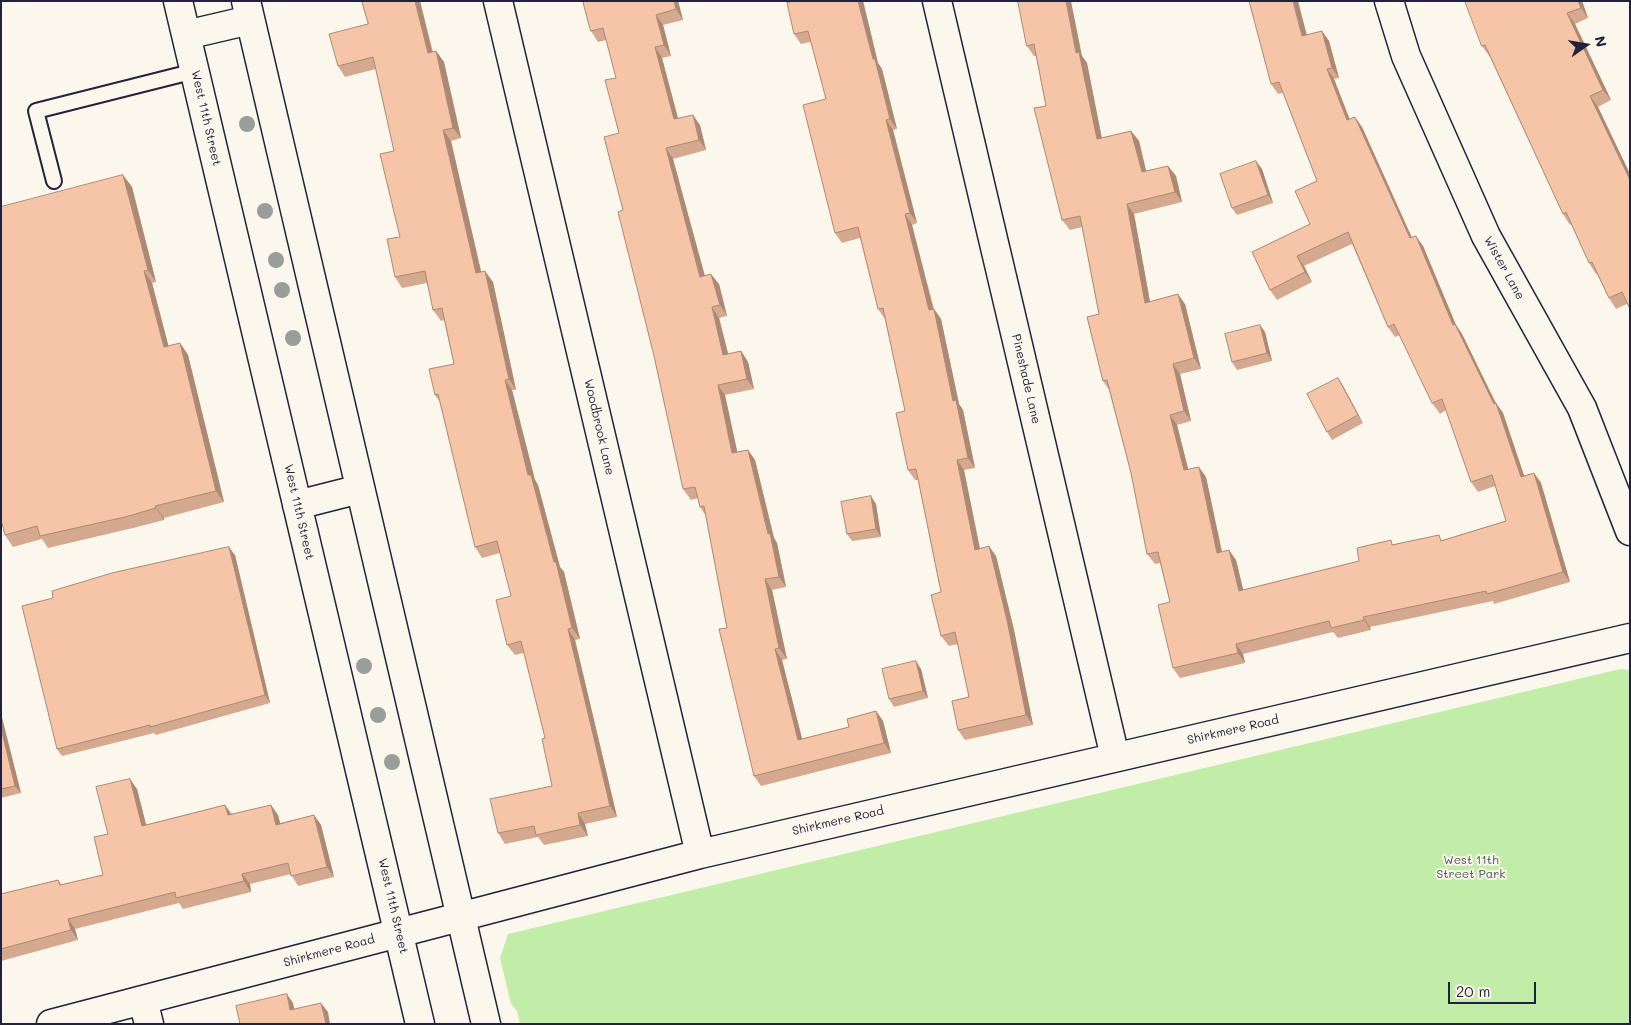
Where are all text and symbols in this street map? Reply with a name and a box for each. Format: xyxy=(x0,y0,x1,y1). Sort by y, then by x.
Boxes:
north arrow xyxy=(1561,20,1611,70)
text: N xyxy=(1591,34,1612,49)
street label: West 11th Street xyxy=(188,69,224,167)
street label: Wister Lane xyxy=(1481,234,1527,302)
street label: Pineshade Lane xyxy=(1009,333,1043,425)
street label: Woodbrook Lane xyxy=(581,377,617,477)
street label: West 11th Street xyxy=(281,463,317,561)
street label: Shirkmere Road xyxy=(1186,712,1280,748)
street label: Shirkmere Road xyxy=(791,803,885,839)
park label: West 11th Street Park xyxy=(1436,853,1506,881)
street label: West 11th Street xyxy=(375,857,411,955)
street label: Shirkmere Road xyxy=(282,932,376,970)
scale bar xyxy=(1451,972,1538,1004)
text: 20 m xyxy=(1456,981,1490,1001)

